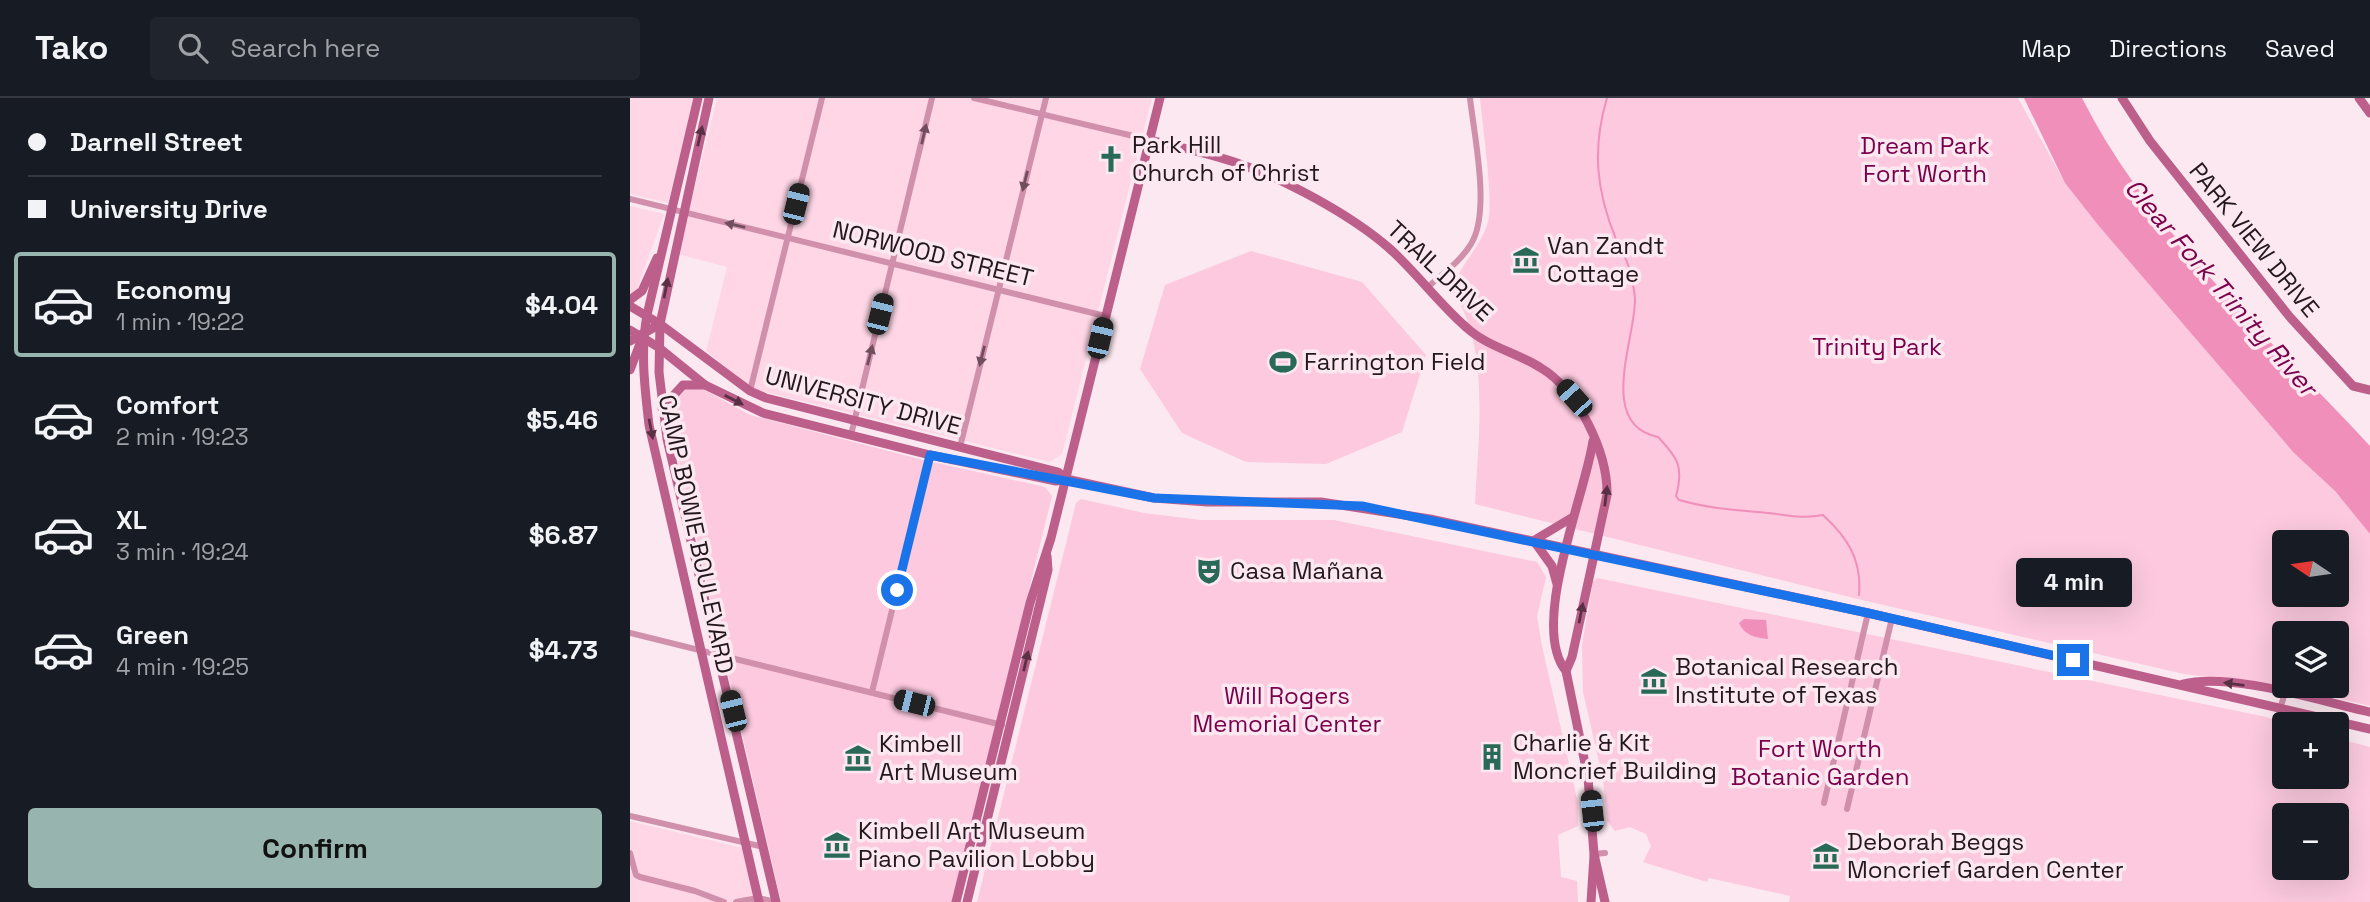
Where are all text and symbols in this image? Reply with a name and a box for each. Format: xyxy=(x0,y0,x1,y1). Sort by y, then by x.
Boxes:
search box xyxy=(150,17,640,80)
text: Tako xyxy=(35,27,108,69)
icon: search xyxy=(174,29,212,67)
text: Search here xyxy=(230,31,380,65)
text: Map xyxy=(2021,33,2071,64)
text: Directions xyxy=(2109,33,2227,64)
text: Saved xyxy=(2265,33,2335,64)
one-way arrow xyxy=(918,123,929,145)
text: Darnell Street xyxy=(70,125,243,159)
one-way arrow xyxy=(695,125,706,147)
place label: Park Hill Church of Christ xyxy=(1132,129,1320,188)
park label: Dream Park Fort Worth xyxy=(1860,130,1990,189)
church icon: Park Hill Church of Christ xyxy=(1096,144,1126,174)
street label: PARK VIEW DRIVE xyxy=(2182,156,2326,323)
one-way arrow xyxy=(1019,170,1030,192)
water label: Clear Fork Trinity River xyxy=(2117,171,2327,405)
car xyxy=(781,181,812,227)
text: University Drive xyxy=(70,192,268,226)
street label: NORWOOD STREET xyxy=(829,214,1037,293)
street label: TRAIL DRIVE xyxy=(1381,214,1500,328)
one-way arrow xyxy=(724,219,746,230)
place label: Van Zandt Cottage xyxy=(1547,230,1665,289)
museum icon: Van Zandt Cottage xyxy=(1511,245,1541,275)
icon: car xyxy=(32,273,95,336)
text: Economy xyxy=(116,273,232,307)
one-way arrow xyxy=(661,277,672,299)
text: $4.04 xyxy=(525,288,598,322)
car xyxy=(865,291,896,337)
text: 1 min · 19:22 xyxy=(116,307,244,337)
car xyxy=(1086,315,1115,361)
park label: Trinity Park xyxy=(1812,331,1942,362)
one-way arrow xyxy=(865,344,876,366)
one-way arrow xyxy=(976,345,987,367)
place label: Farrington Field xyxy=(1304,346,1485,377)
sports icon: Farrington Field xyxy=(1268,347,1298,377)
street label: UNIVERSITY DRIVE xyxy=(762,359,965,442)
car xyxy=(1553,375,1596,421)
icon: car xyxy=(32,388,95,451)
text: Comfort xyxy=(116,388,219,422)
street label: CAMP BOWIE BOULEVARD xyxy=(652,392,741,676)
one-way arrow xyxy=(724,395,744,406)
text: $5.46 xyxy=(526,403,598,437)
one-way arrow xyxy=(645,418,656,440)
text: 2 min · 19:23 xyxy=(116,422,249,452)
one-way arrow xyxy=(1600,485,1611,507)
icon: car xyxy=(32,503,95,566)
text: XL xyxy=(116,503,147,537)
text: $6.87 xyxy=(529,518,598,552)
north arrow xyxy=(2272,530,2348,607)
map controls xyxy=(2272,530,2349,880)
text: 3 min · 19:24 xyxy=(116,537,249,567)
place label: Casa Mañana xyxy=(1230,555,1383,586)
theatre icon: Casa Mañana xyxy=(1194,556,1224,586)
callout: 4 min xyxy=(2015,559,2131,608)
text: 4 min xyxy=(2044,567,2104,597)
route start xyxy=(881,574,913,606)
one-way arrow xyxy=(1575,602,1586,624)
icon: car xyxy=(32,618,95,681)
text: Green xyxy=(116,618,189,652)
button: layers xyxy=(2272,621,2349,698)
text: $4.73 xyxy=(529,633,598,667)
route end xyxy=(2057,644,2089,676)
one-way arrow xyxy=(1021,650,1032,672)
place label: Botanical Research Institute of Texas xyxy=(1675,651,1898,710)
text: 4 min · 19:25 xyxy=(116,652,249,682)
museum icon: Botanical Research Institute of Texas xyxy=(1639,666,1669,696)
one-way arrow xyxy=(2223,679,2245,690)
park label: Will Rogers Memorial Center xyxy=(1192,680,1382,739)
car xyxy=(718,688,749,734)
car xyxy=(892,688,937,718)
button: + xyxy=(2272,712,2349,789)
place label: Charlie & Kit Moncrief Building xyxy=(1513,727,1717,786)
place label: Kimbell Art Museum xyxy=(879,728,1018,787)
park label: Fort Worth Botanic Garden xyxy=(1731,733,1909,792)
building icon: Charlie & Kit Moncrief Building xyxy=(1477,742,1507,772)
museum icon: Kimbell Art Museum xyxy=(843,743,873,773)
car xyxy=(1580,789,1605,833)
button: − xyxy=(2272,803,2349,880)
button: Confirm xyxy=(28,808,602,888)
place label: Kimbell Art Museum Piano Pavilion Lobby xyxy=(858,815,1095,874)
place label: Deborah Beggs Moncrief Garden Center xyxy=(1847,826,2124,885)
museum icon: Kimbell Art Museum Piano Pavilion Lobby xyxy=(822,830,852,860)
museum icon: Deborah Beggs Moncrief Garden Center xyxy=(1811,841,1841,871)

